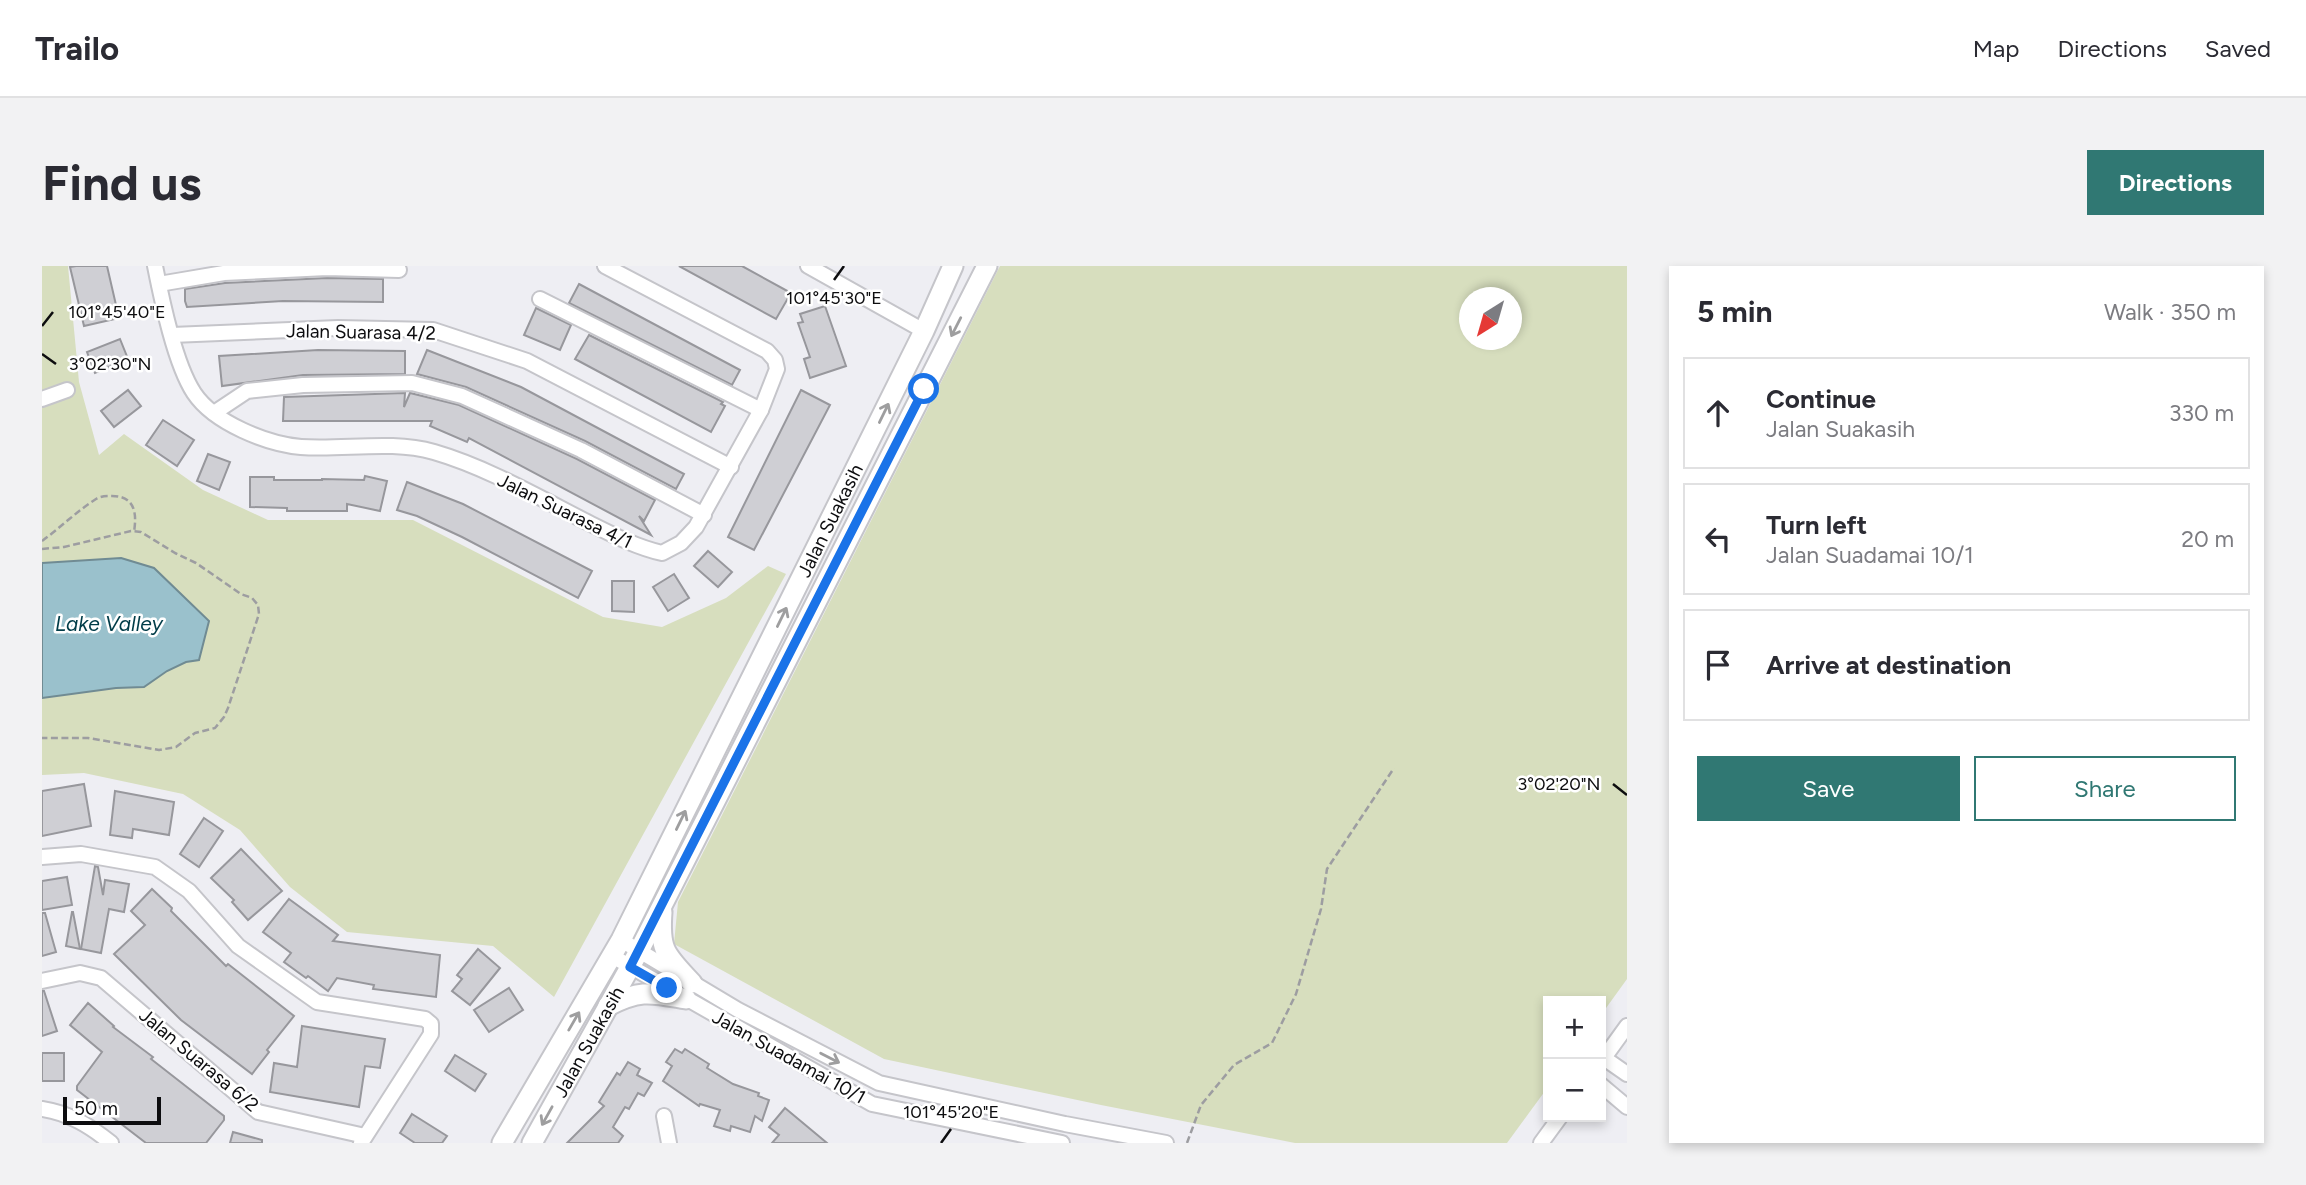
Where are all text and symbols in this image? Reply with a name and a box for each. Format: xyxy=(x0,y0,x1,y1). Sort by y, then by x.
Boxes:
text: Trailo xyxy=(35,29,119,68)
text: Map xyxy=(1973,34,2019,63)
text: Directions xyxy=(2057,34,2167,63)
text: Saved xyxy=(2205,34,2271,63)
button: Directions xyxy=(2087,150,2264,215)
text: Find us xyxy=(42,153,201,212)
text: 101°45'30"E xyxy=(786,287,882,309)
north arrow xyxy=(1459,287,1522,350)
text: 5 min xyxy=(1697,293,1773,330)
text: Walk · 350 m xyxy=(2104,298,2236,326)
text: 101°45'40"E xyxy=(68,301,166,323)
one-way arrow xyxy=(948,316,962,337)
street label: Jalan Suarasa 4/2 xyxy=(286,319,436,345)
text: 3°02'30"N xyxy=(69,353,151,375)
route start xyxy=(908,373,939,404)
text: Continue xyxy=(1766,383,1876,415)
icon: ahead xyxy=(1699,394,1737,432)
text: 330 m xyxy=(2169,399,2234,427)
one-way arrow xyxy=(877,403,891,424)
text: Jalan Suakasih xyxy=(1766,415,1915,443)
street label: Jalan Suakasih xyxy=(792,460,868,581)
street label: Jalan Suarasa 4/1 xyxy=(494,468,636,554)
text: Turn left xyxy=(1766,509,1867,541)
icon: left xyxy=(1699,520,1737,558)
text: 20 m xyxy=(2181,525,2234,553)
text: Jalan Suadamai 10/1 xyxy=(1766,541,1974,569)
one-way arrow xyxy=(776,607,790,627)
water label: Lake Valley xyxy=(55,611,164,636)
icon: arrive xyxy=(1699,646,1737,684)
text: Arrive at destination xyxy=(1766,649,2011,681)
button: Save xyxy=(1697,756,1960,821)
button: Share xyxy=(1974,756,2236,821)
text: 3°02'20"N xyxy=(1518,773,1600,795)
one-way arrow xyxy=(674,810,688,831)
route end xyxy=(651,972,682,1003)
street label: Jalan Suakasih xyxy=(548,982,629,1101)
map controls xyxy=(1543,996,1606,1122)
button: + xyxy=(1543,996,1606,1059)
street label: Jalan Suarasa 6/2 xyxy=(135,1003,263,1117)
street label: Jalan Suadamai 10/1 xyxy=(708,1005,870,1109)
one-way arrow xyxy=(567,1011,581,1031)
one-way arrow xyxy=(819,1051,840,1065)
button: − xyxy=(1543,1059,1606,1122)
scale bar xyxy=(63,1094,161,1126)
text: 50 m xyxy=(74,1097,118,1120)
text: 101°45'20"E xyxy=(903,1101,999,1123)
one-way arrow xyxy=(540,1105,553,1126)

